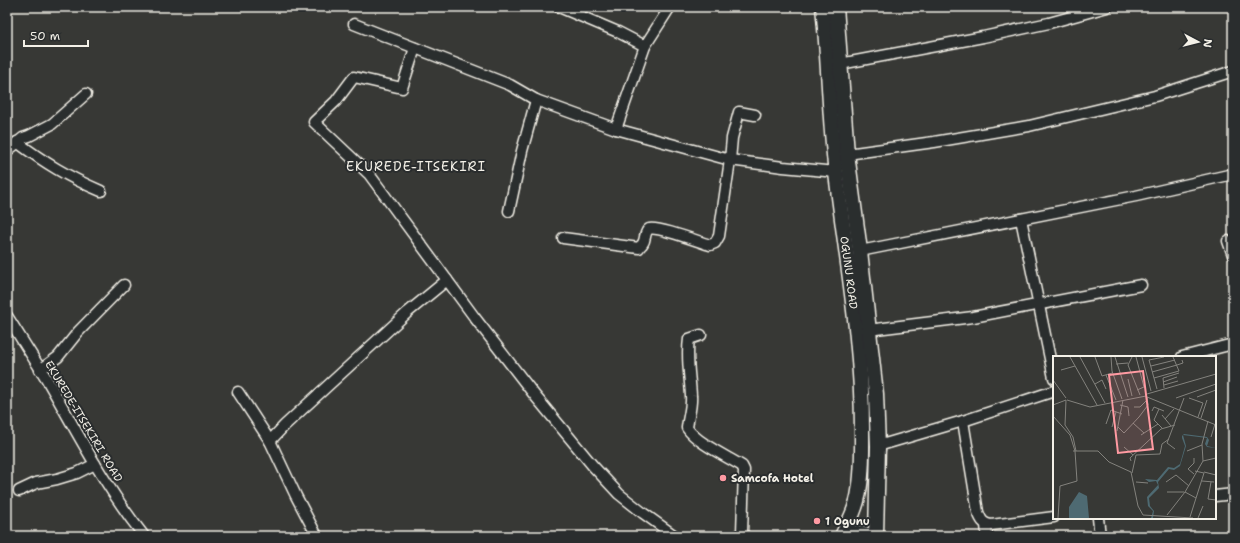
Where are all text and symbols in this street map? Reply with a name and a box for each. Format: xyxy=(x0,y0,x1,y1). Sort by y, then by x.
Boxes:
scale bar xyxy=(24,22,88,48)
north arrow xyxy=(1178,22,1218,62)
text: 50 m xyxy=(30,28,60,44)
text: N xyxy=(1199,38,1215,49)
district label: EKUREDE-ITSEKIRI xyxy=(346,158,486,175)
street label: OGUNU ROAD xyxy=(836,235,861,310)
inset map xyxy=(1053,356,1216,519)
street label: EKUREDE-ITSEKIRI ROAD xyxy=(41,358,126,485)
place label: Samcofa Hotel xyxy=(731,471,814,486)
marker: Samcofa Hotel xyxy=(718,473,728,483)
place label: 1 Ogunu xyxy=(825,514,870,529)
marker: 1 Ogunu xyxy=(812,516,822,526)

